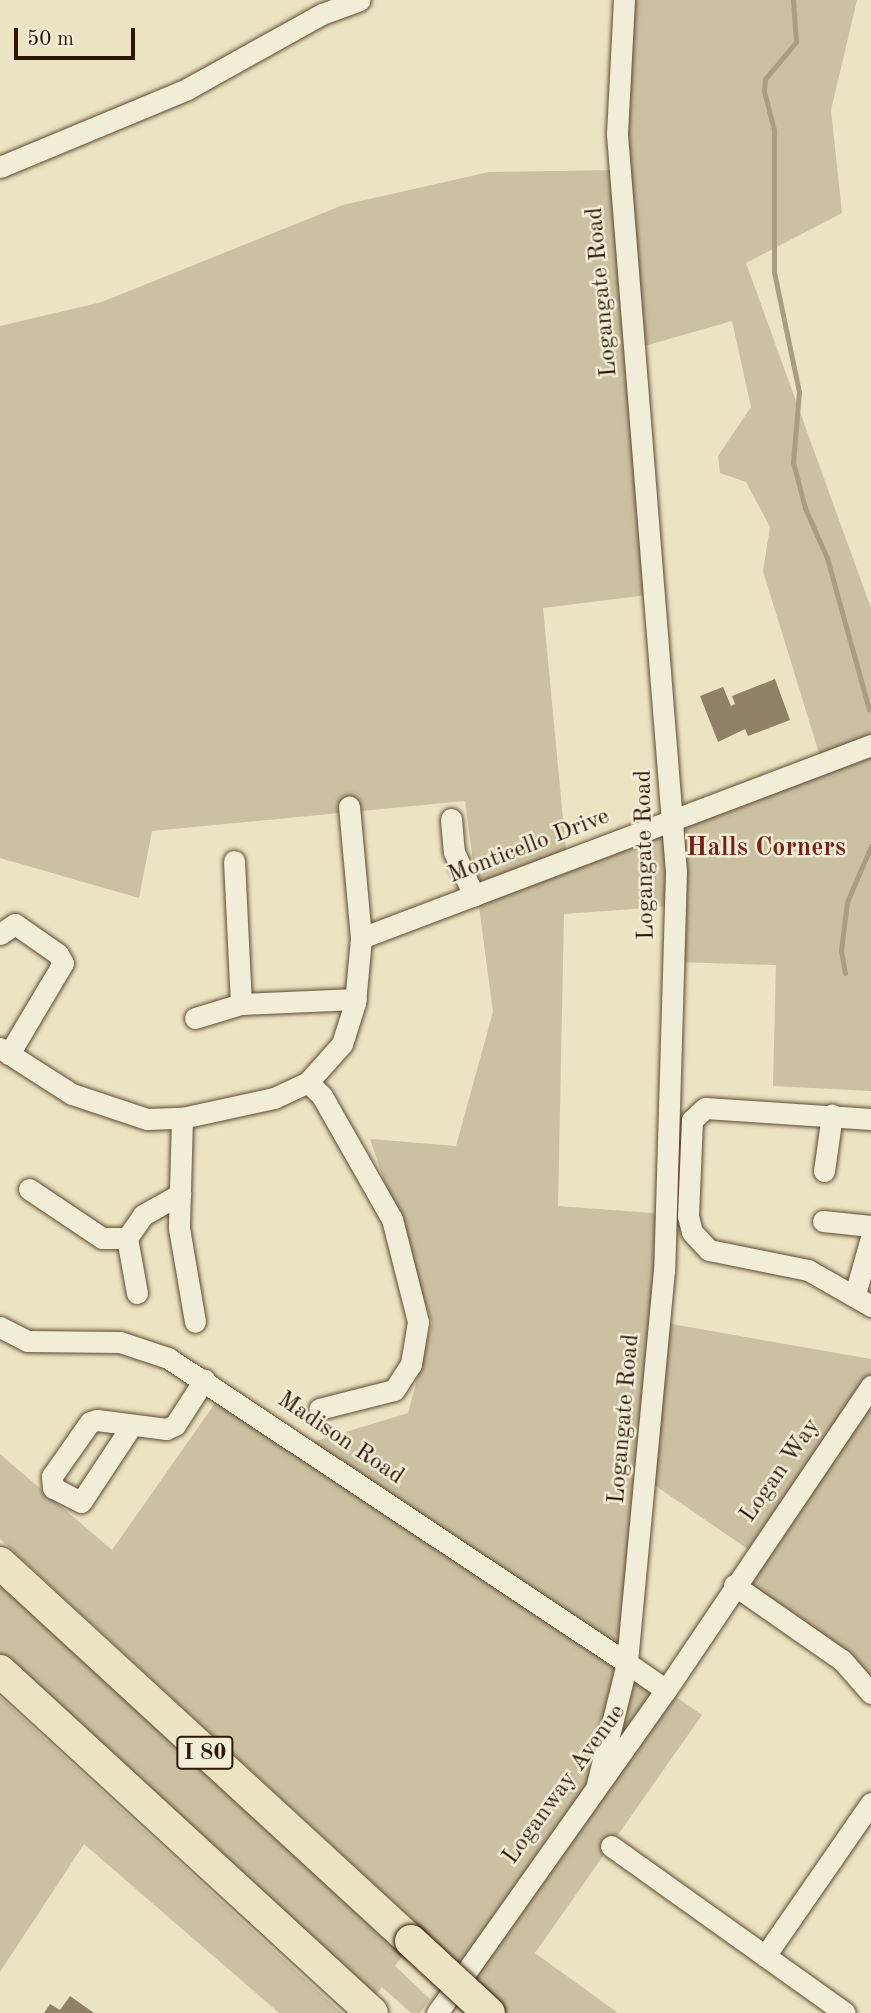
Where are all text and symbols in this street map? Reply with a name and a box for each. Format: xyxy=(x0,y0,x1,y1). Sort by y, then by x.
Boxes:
scale bar xyxy=(18,14,138,58)
text: 50 m xyxy=(27,29,74,50)
street label: Logangate Road xyxy=(581,206,625,378)
street label: Logangate Road xyxy=(630,770,662,940)
street label: Monticello Drive xyxy=(444,803,614,891)
district label: Halls Corners xyxy=(686,833,846,865)
street label: Logangate Road xyxy=(603,1333,647,1505)
street label: Madison Road xyxy=(271,1386,409,1492)
street label: Logan Way xyxy=(735,1413,827,1529)
street label: Loganway Avenue xyxy=(497,1699,633,1871)
road number: I 80 xyxy=(175,1734,235,1772)

